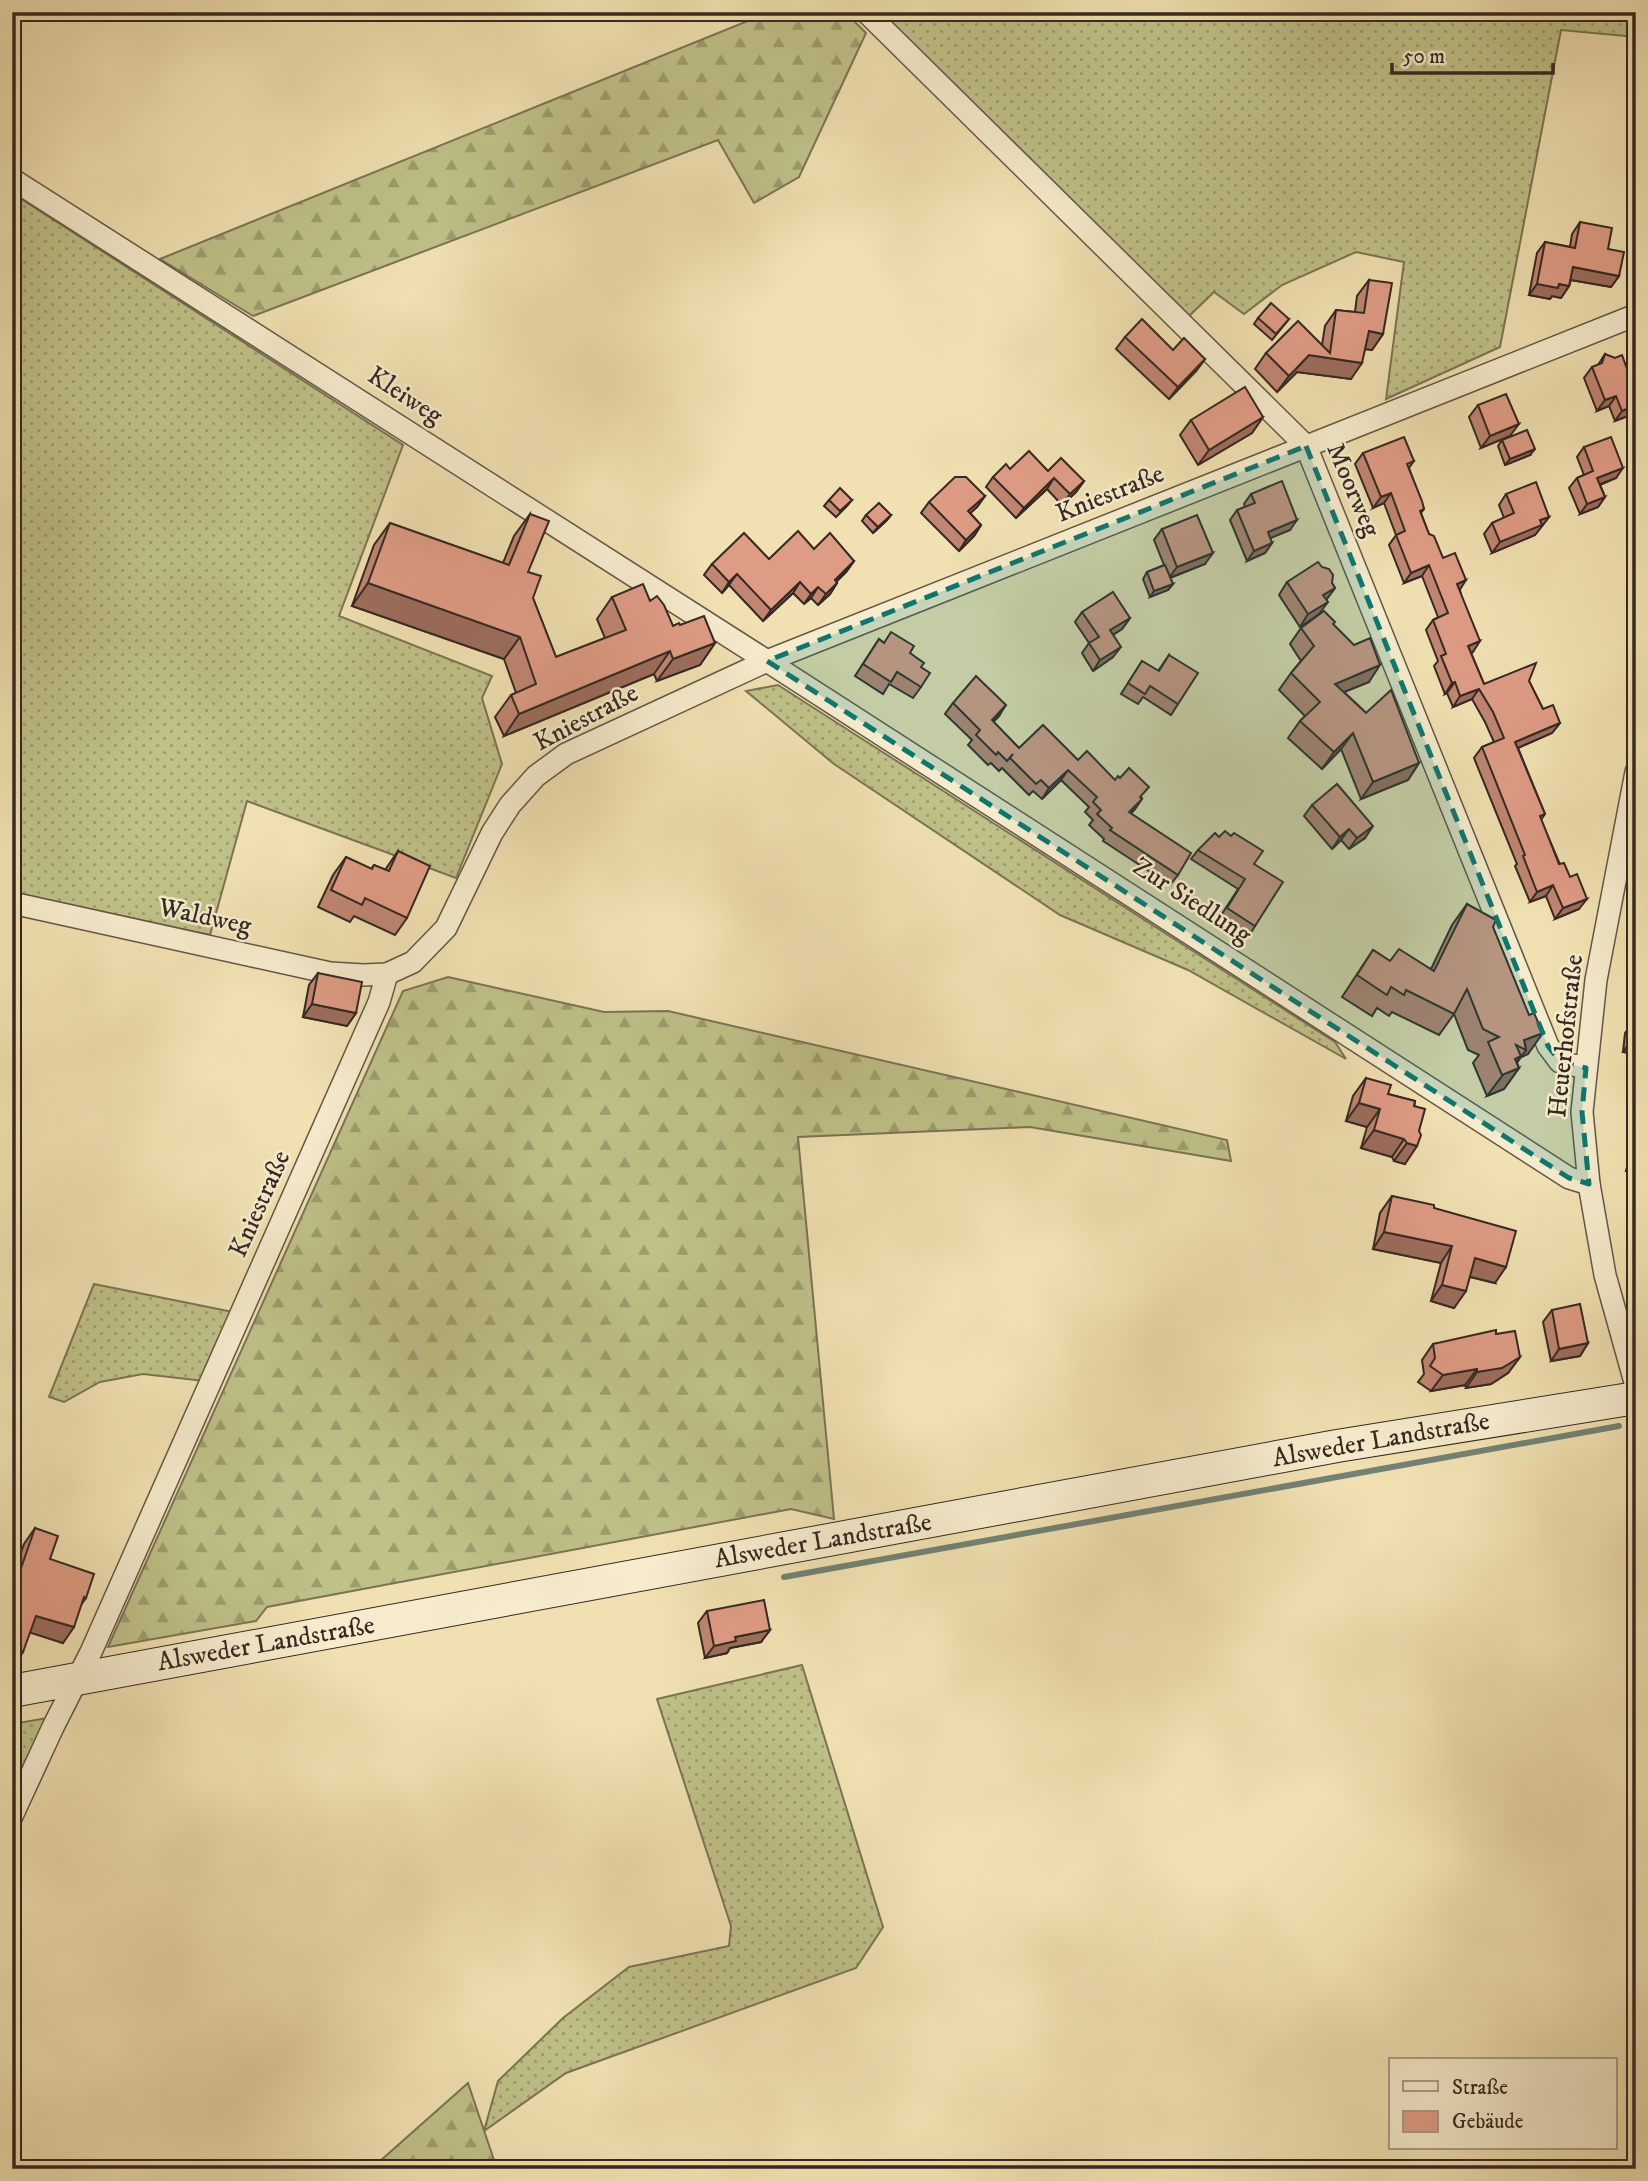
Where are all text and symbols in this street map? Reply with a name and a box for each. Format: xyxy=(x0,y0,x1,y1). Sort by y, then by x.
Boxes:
scale bar xyxy=(1392,32,1554,76)
text: 50 m xyxy=(1403,44,1445,70)
street label: Kleiweg xyxy=(361,359,449,433)
street label: Moorweg xyxy=(1319,438,1388,542)
street label: Kniestraße xyxy=(1051,457,1169,531)
street label: Kniestraße xyxy=(528,677,644,759)
street label: Zur Siedlung xyxy=(1126,850,1258,952)
street label: Waldweg xyxy=(155,891,255,943)
street label: Heuerhofstraße xyxy=(1541,953,1591,1119)
street label: Kniestraße xyxy=(222,1145,298,1263)
street label: Alsweder Landstraße xyxy=(1270,1405,1492,1475)
street label: Alsweder Landstraße xyxy=(712,1506,934,1576)
street label: Alsweder Landstraße xyxy=(155,1609,377,1679)
legend xyxy=(1389,2058,1616,2150)
text: Straße xyxy=(1452,2075,1508,2101)
text: Gebäude xyxy=(1452,2109,1524,2135)

